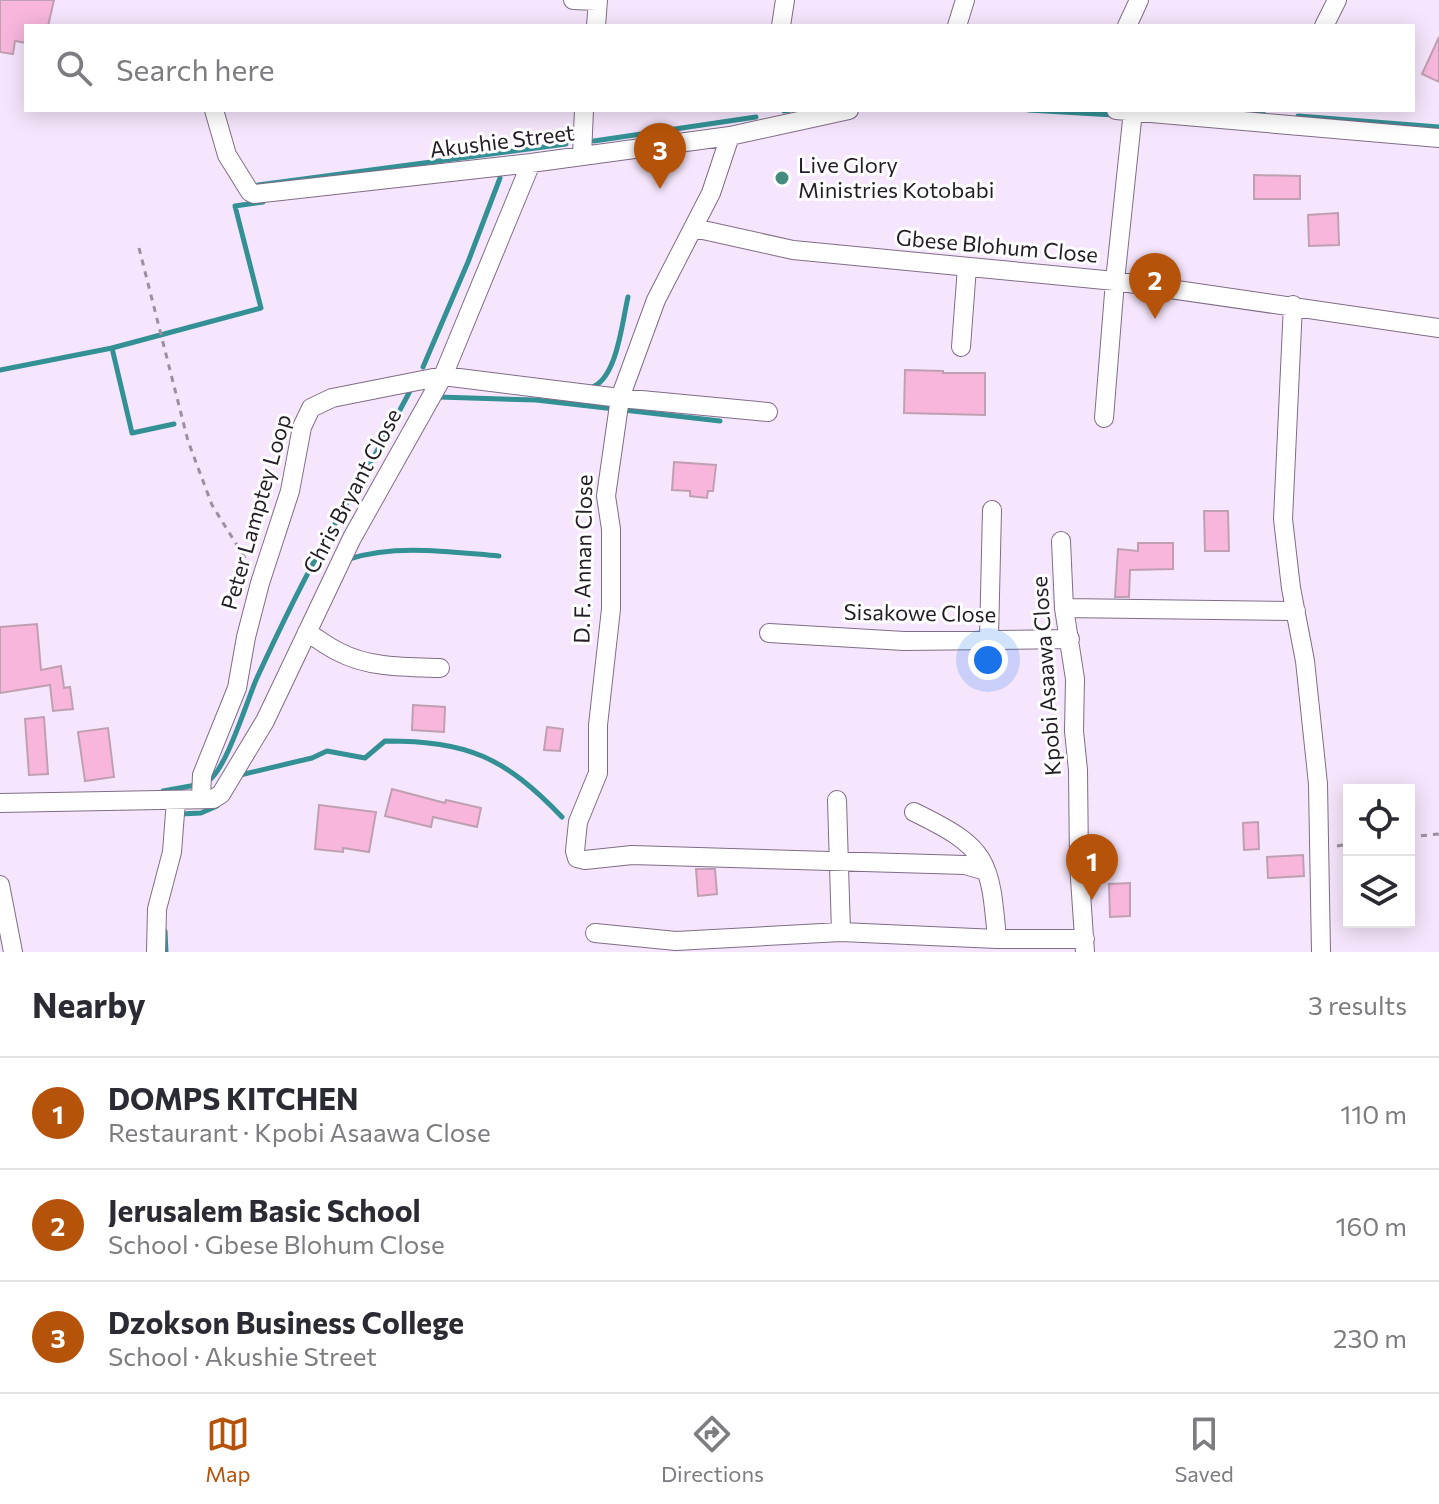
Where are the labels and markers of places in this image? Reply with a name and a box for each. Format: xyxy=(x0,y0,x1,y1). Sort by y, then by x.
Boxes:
pin: 3 xyxy=(634,123,686,189)
place label: Live Glory Ministries Kotobabi xyxy=(798,151,994,203)
marker: Live Glory Ministries Kotobabi xyxy=(773,169,791,187)
pin: 2 xyxy=(1129,253,1181,319)
pin: 1 xyxy=(1066,834,1118,900)

